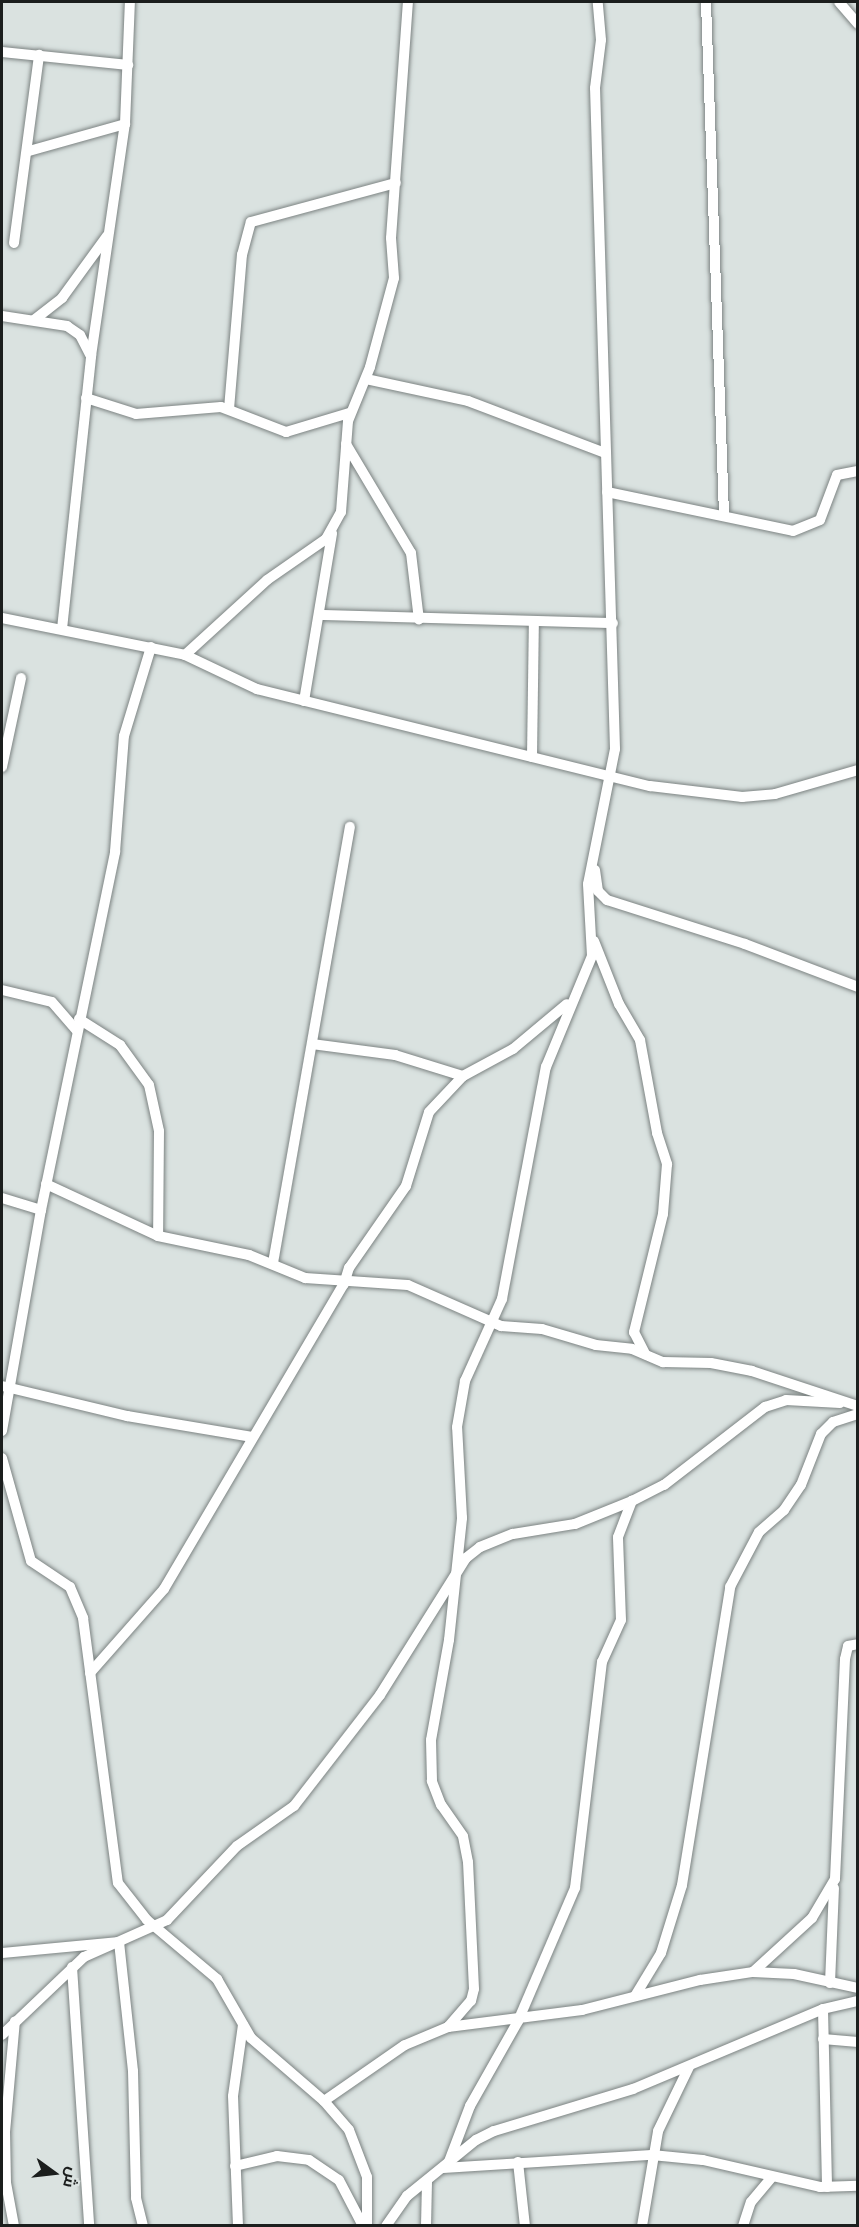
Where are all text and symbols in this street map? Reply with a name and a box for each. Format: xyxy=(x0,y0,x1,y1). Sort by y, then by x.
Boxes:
north arrow xyxy=(24,2143,84,2203)
text: ش xyxy=(60,2165,84,2190)

